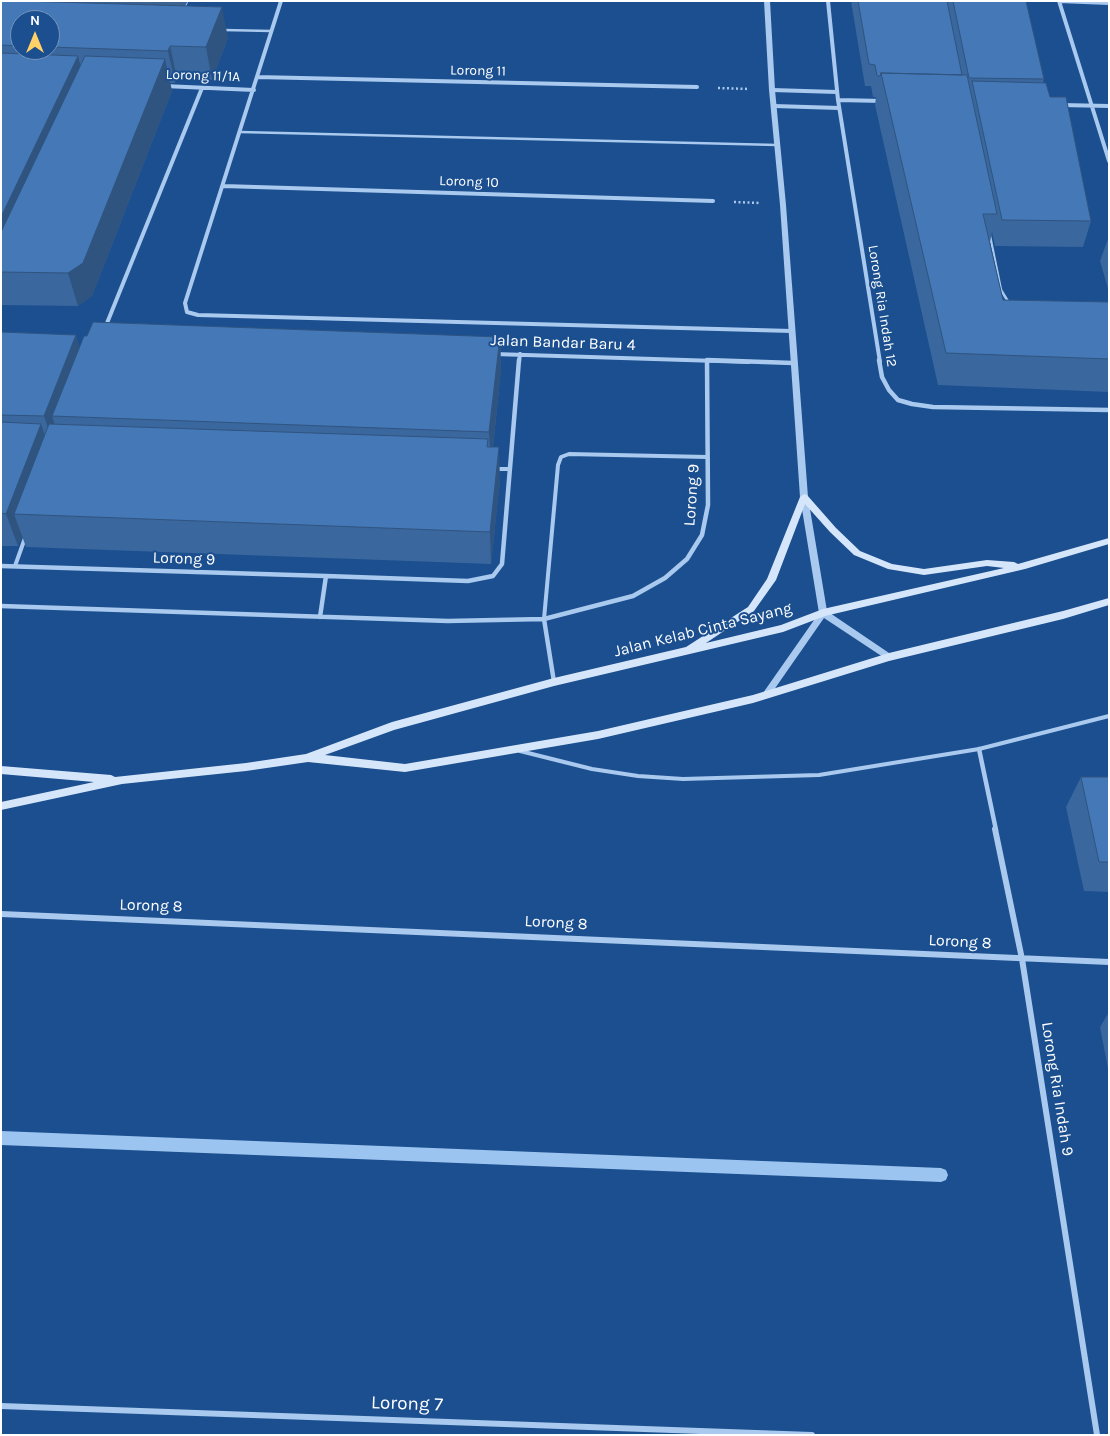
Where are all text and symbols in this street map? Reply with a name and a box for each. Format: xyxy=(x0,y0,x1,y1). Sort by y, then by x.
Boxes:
north arrow xyxy=(10,10,60,60)
text: N xyxy=(30,12,40,29)
street label: Lorong 11 xyxy=(450,62,506,80)
street label: Lorong 11/1A xyxy=(165,66,241,86)
street label: Lorong 10 xyxy=(439,173,499,191)
street label: Lorong Ria Indah 12 xyxy=(864,244,900,368)
street label: Jalan Bandar Baru 4 xyxy=(490,331,636,355)
street label: Lorong 9 xyxy=(680,463,704,527)
street label: Lorong 9 xyxy=(152,548,216,570)
street label: Jalan Kelab Cinta Sayang xyxy=(612,599,794,661)
street label: Lorong 8 xyxy=(119,895,183,917)
street label: Lorong 8 xyxy=(524,912,588,934)
street label: Lorong 8 xyxy=(928,931,992,953)
street label: Lorong Ria Indah 9 xyxy=(1037,1021,1077,1157)
street label: Lorong 7 xyxy=(371,1391,443,1417)

